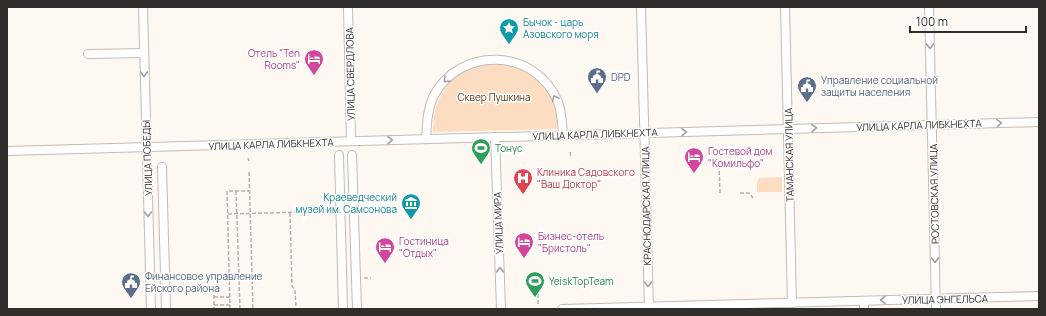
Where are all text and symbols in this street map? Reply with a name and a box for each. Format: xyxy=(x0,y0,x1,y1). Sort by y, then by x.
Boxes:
scale bar xyxy=(910,8,1026,34)
text: 100 m xyxy=(916,13,948,30)
place label: Бычок - царь Азовского моря xyxy=(523,15,599,41)
place icon: Бычок - царь Азовского моря xyxy=(498,17,520,45)
street label: УЛИЦА СВЕРДЛОВА xyxy=(342,26,358,121)
one-way arrow xyxy=(926,43,934,49)
place label: Отель "Ten Rooms" xyxy=(248,46,300,72)
hotel icon: Отель "Ten Rooms" xyxy=(303,48,325,76)
public building icon: DPD xyxy=(586,66,608,94)
place label: DPD xyxy=(611,70,631,84)
one-way arrow xyxy=(140,71,149,77)
place label: Управление социальной защиты населения xyxy=(821,73,938,99)
one-way arrow xyxy=(443,75,451,83)
public building icon: Управление социальной защиты населения xyxy=(796,75,818,103)
park label: Сквер Пушкина xyxy=(457,90,531,104)
one-way arrow xyxy=(552,94,560,102)
street label: ТАМАНСКАЯ УЛИЦА xyxy=(781,107,797,202)
street label: УЛИЦА КАРЛА ЛИБКНЕХТА xyxy=(856,116,982,134)
one-way arrow xyxy=(996,119,1002,127)
street label: УЛИЦА ПОБЕДЫ xyxy=(139,120,155,196)
one-way arrow xyxy=(811,124,817,132)
street label: УЛИЦА КАРЛА ЛИБКНЕХТА xyxy=(532,125,658,143)
one-way arrow xyxy=(681,128,687,136)
street label: УЛИЦА КАРЛА ЛИБКНЕХТА xyxy=(208,135,334,153)
one-way arrow xyxy=(387,136,393,144)
sports icon: Тонус xyxy=(470,137,492,165)
place label: Тонус xyxy=(495,141,523,155)
street label: РОСТОВСКАЯ УЛИЦА xyxy=(926,143,942,244)
place label: Гостевой дом "Комильфо" xyxy=(708,144,773,170)
street label: КРАСНОДАРСКАЯ УЛИЦА xyxy=(638,146,654,266)
hotel icon: Гостевой дом "Комильфо" xyxy=(683,146,705,174)
place label: Клиника Садовского "Ваш Доктор" xyxy=(537,165,635,191)
hospital icon: Клиника Садовского "Ваш Доктор" xyxy=(512,167,534,195)
place label: Краеведческий музей им. Самсонова xyxy=(295,190,397,216)
street label: УЛИЦА МИРА xyxy=(490,191,506,254)
museum icon: Краеведческий музей им. Самсонова xyxy=(400,192,422,220)
one-way arrow xyxy=(144,211,153,217)
place label: Бизнес-отель "Бристоль" xyxy=(538,229,604,255)
hotel icon: Бизнес-отель "Бристоль" xyxy=(513,231,535,259)
place label: Гостиница "Отдых" xyxy=(399,234,449,260)
hotel icon: Гостиница "Отдых" xyxy=(374,236,396,264)
one-way arrow xyxy=(931,257,939,263)
one-way arrow xyxy=(495,267,504,273)
place label: Финансовое управление Ейского района xyxy=(145,269,263,295)
sports icon: YeiskTopTeam xyxy=(524,270,546,298)
public building icon: Финансовое управление Ейского района xyxy=(120,271,142,299)
place label: YeiskTopTeam xyxy=(549,274,614,288)
one-way arrow xyxy=(644,281,653,287)
street label: УЛИЦА ЭНГЕЛЬСА xyxy=(902,291,989,307)
one-way arrow xyxy=(880,296,886,304)

